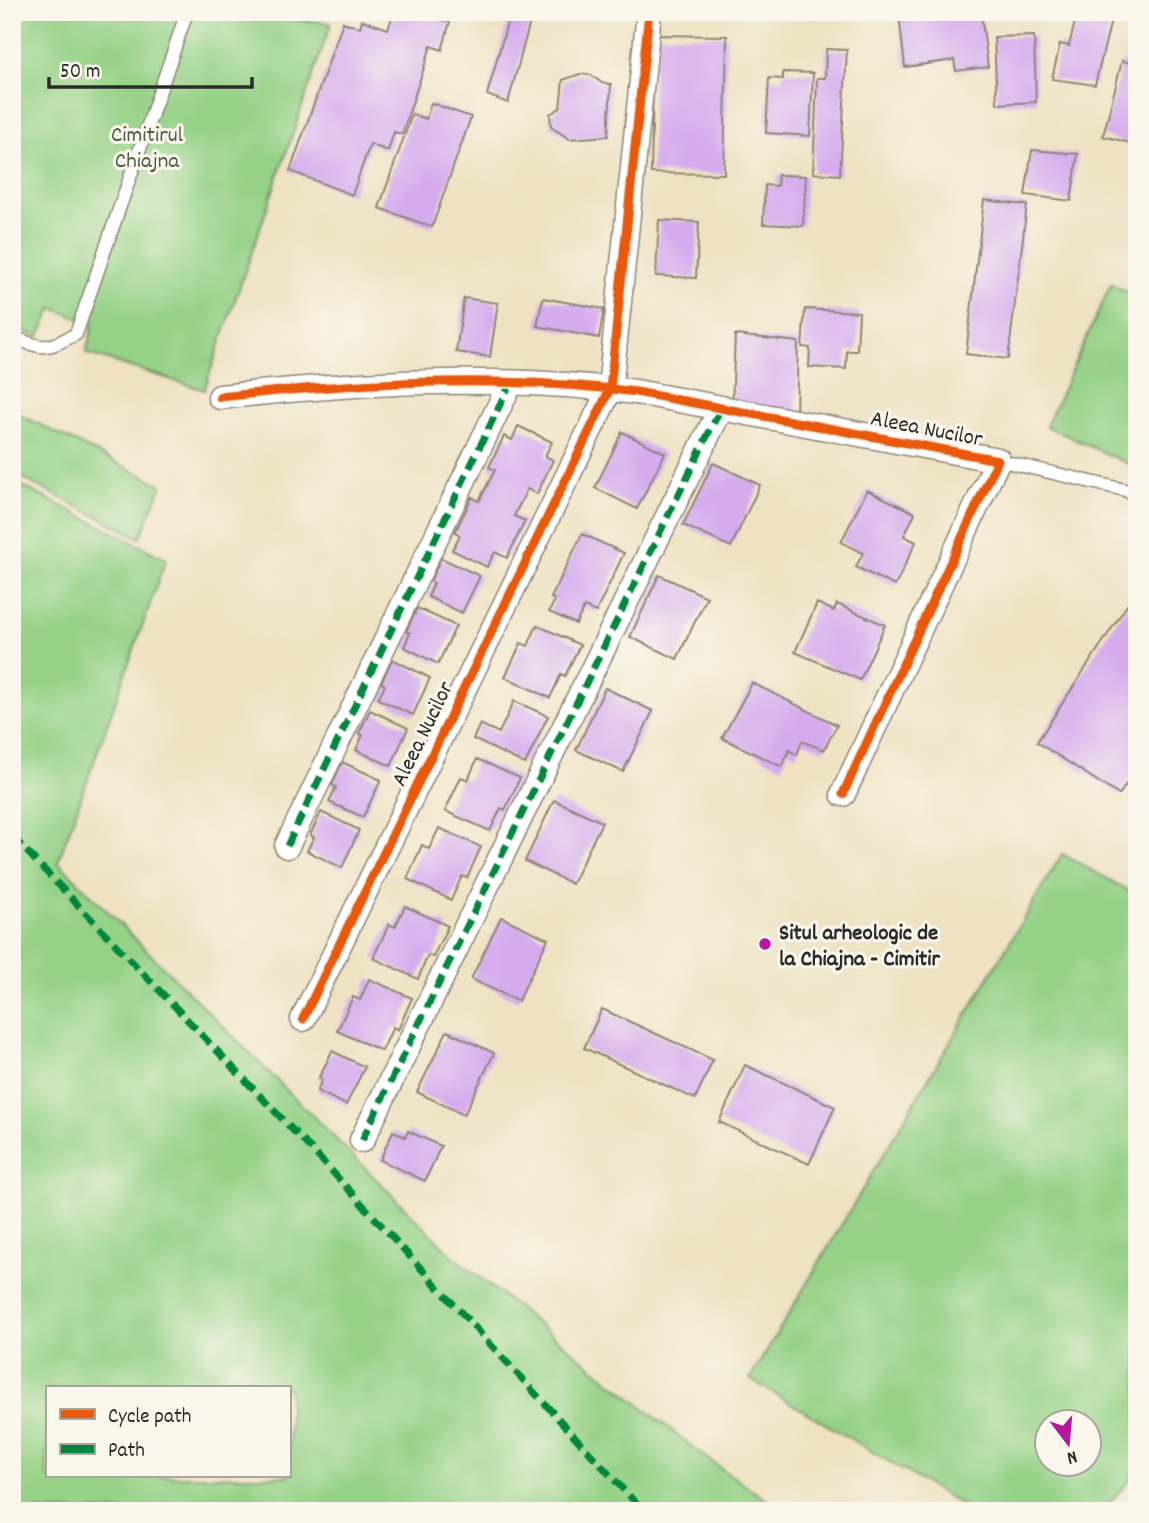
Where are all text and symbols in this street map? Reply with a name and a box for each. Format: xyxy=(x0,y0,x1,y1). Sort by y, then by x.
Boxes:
scale bar xyxy=(49,46,252,90)
text: 50 m xyxy=(60,58,100,88)
park label: Cimitirul Chiajna xyxy=(111,120,184,179)
street label: Aleea Nucilor xyxy=(868,403,986,458)
street label: Aleea Nucilor xyxy=(384,676,464,793)
place label: Situl arheologic de la Chiajna - Cimitir xyxy=(779,918,941,977)
marker: Situl arheologic de la Chiajna - Cimitir xyxy=(757,936,773,952)
legend xyxy=(46,1386,290,1478)
text: Cycle path xyxy=(108,1403,191,1433)
north arrow xyxy=(1034,1408,1104,1478)
text: Path xyxy=(108,1437,145,1467)
text: N xyxy=(1063,1442,1080,1470)

